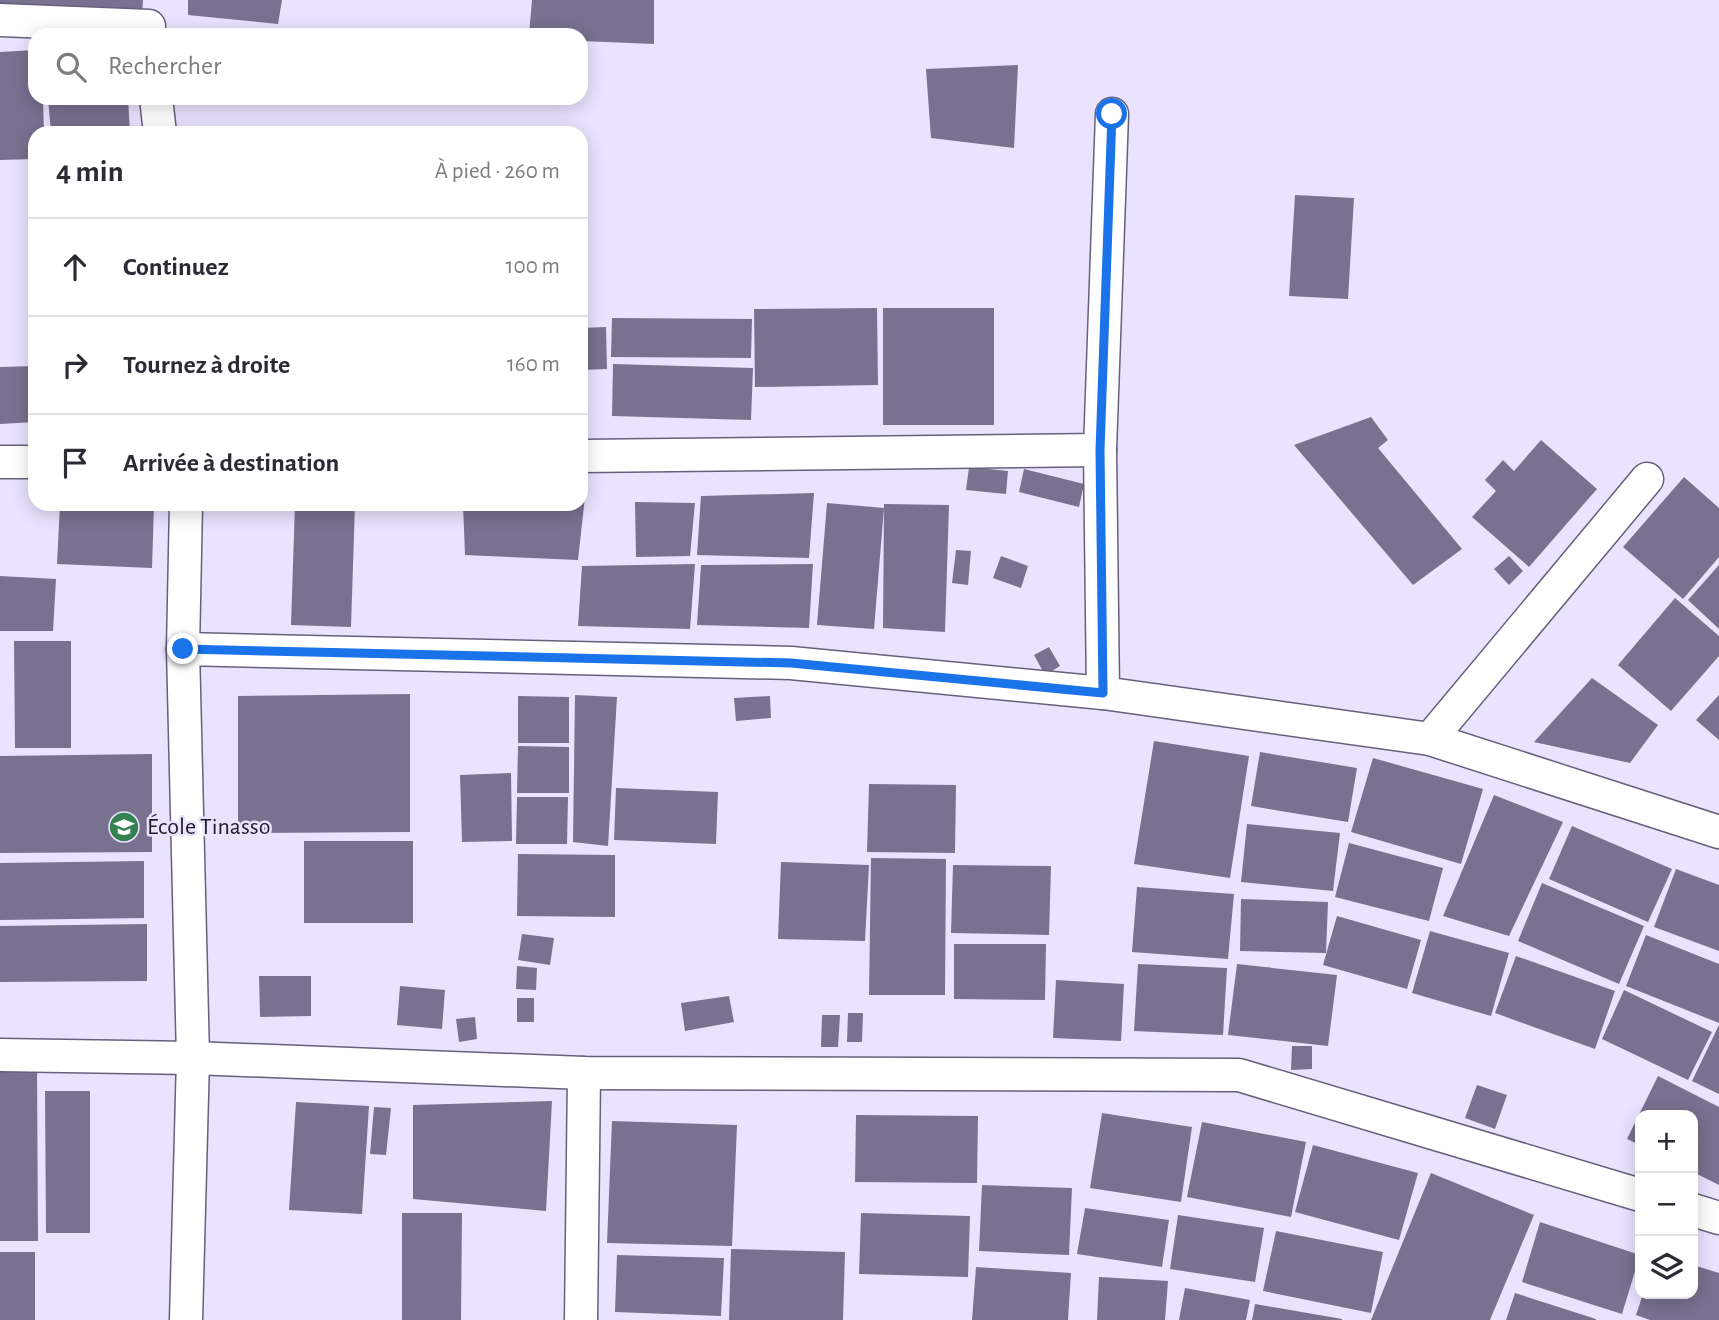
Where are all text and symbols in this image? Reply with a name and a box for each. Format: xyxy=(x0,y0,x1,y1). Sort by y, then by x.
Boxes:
search box xyxy=(28,28,588,105)
icon: search xyxy=(52,48,90,86)
text: Rechercher xyxy=(108,53,221,79)
route start xyxy=(1096,98,1127,129)
text: 4 min xyxy=(56,157,124,187)
text: À pied · 260 m xyxy=(435,160,560,183)
icon: ahead xyxy=(56,248,94,286)
text: Continuez xyxy=(123,254,229,280)
text: 100 m xyxy=(506,255,560,278)
icon: right xyxy=(56,346,94,384)
text: Tournez à droite xyxy=(123,352,290,378)
text: 160 m xyxy=(507,353,560,376)
icon: arrive xyxy=(56,444,94,482)
text: Arrivée à destination xyxy=(123,450,339,476)
route end xyxy=(167,633,198,664)
school or university icon: École Tinasso xyxy=(107,810,141,844)
place label: École Tinasso xyxy=(147,813,271,839)
map controls xyxy=(1635,1110,1698,1299)
button: + xyxy=(1635,1110,1698,1173)
button: − xyxy=(1635,1173,1698,1236)
button: layers xyxy=(1635,1236,1698,1299)

